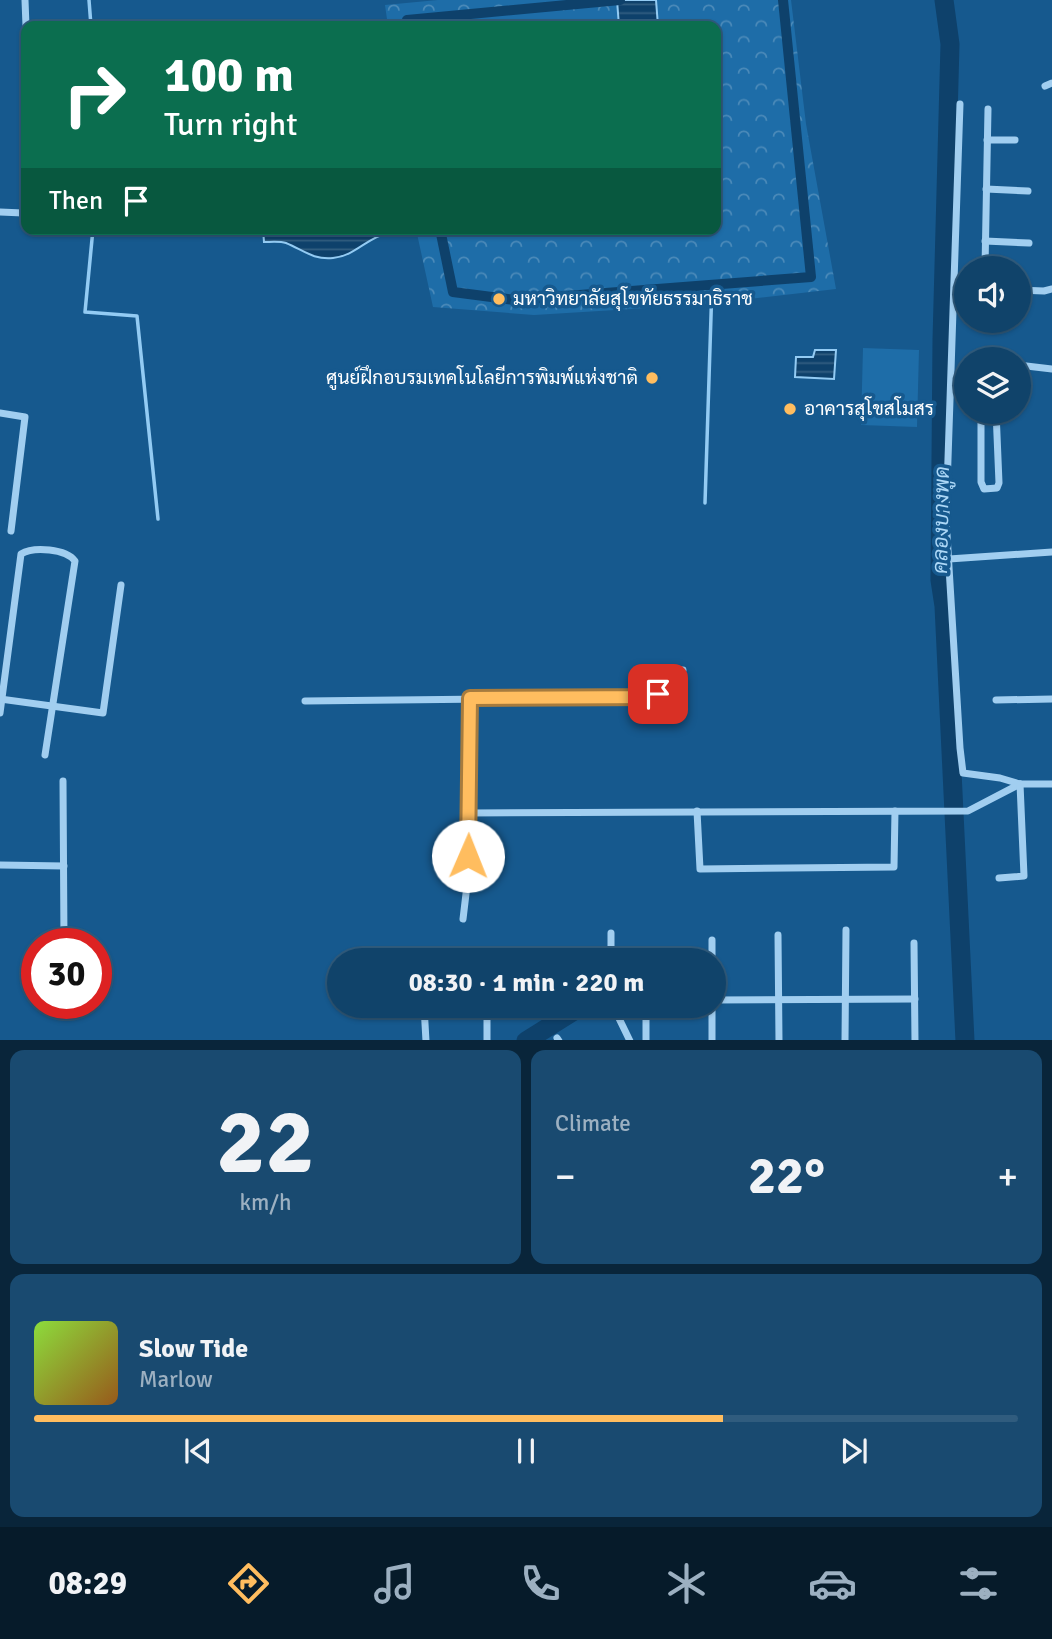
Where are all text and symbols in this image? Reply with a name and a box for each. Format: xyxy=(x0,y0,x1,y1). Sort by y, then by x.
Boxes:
text: 100 m xyxy=(164,45,294,105)
icon: right xyxy=(49,49,140,140)
text: Turn right xyxy=(164,105,297,144)
icon: arrive xyxy=(117,182,155,220)
text: Then xyxy=(49,185,103,217)
map controls xyxy=(954,256,1031,424)
button: sound xyxy=(954,256,1031,333)
place label: มหาวิทยาลัยสุโขทัยธรรมาธิราช xyxy=(513,286,753,311)
marker: มหาวิทยาลัยสุโขทัยธรรมาธิราช xyxy=(491,291,507,307)
button: layers xyxy=(954,347,1031,424)
place label: ศูนย์ฝึกอบรมเทคโนโลยีการพิมพ์แห่งชาติ xyxy=(326,365,638,391)
marker: ศูนย์ฝึกอบรมเทคโนโลยีการพิมพ์แห่งชาติ xyxy=(644,370,660,386)
place label: อาคารสุโขสโมสร xyxy=(804,396,934,421)
marker: อาคารสุโขสโมสร xyxy=(782,401,798,417)
water label: คลองบางพูด xyxy=(927,466,957,574)
pin xyxy=(628,664,688,724)
icon: arrive xyxy=(639,675,677,713)
position arrow xyxy=(431,819,505,893)
speed limit sign: 30 xyxy=(21,928,112,1019)
text: 08:30 · 1 min · 220 m xyxy=(409,967,644,999)
text: 22 xyxy=(216,1086,315,1199)
text: Climate xyxy=(555,1109,631,1138)
text: 22° xyxy=(748,1144,825,1208)
text: − xyxy=(555,1153,576,1200)
text: + xyxy=(997,1153,1018,1200)
text: km/h xyxy=(239,1188,292,1217)
text: Slow Tide xyxy=(139,1333,248,1365)
text: Marlow xyxy=(139,1365,213,1394)
icon: previous xyxy=(179,1432,217,1470)
icon: pause xyxy=(507,1432,545,1470)
icon: next xyxy=(835,1432,873,1470)
icon: directions xyxy=(224,1559,273,1608)
icon: music xyxy=(370,1559,419,1608)
icon: phone xyxy=(516,1559,565,1608)
icon: climate xyxy=(662,1559,711,1608)
icon: car xyxy=(808,1559,857,1608)
icon: filters xyxy=(954,1559,1003,1608)
text: 08:29 xyxy=(49,1564,127,1603)

